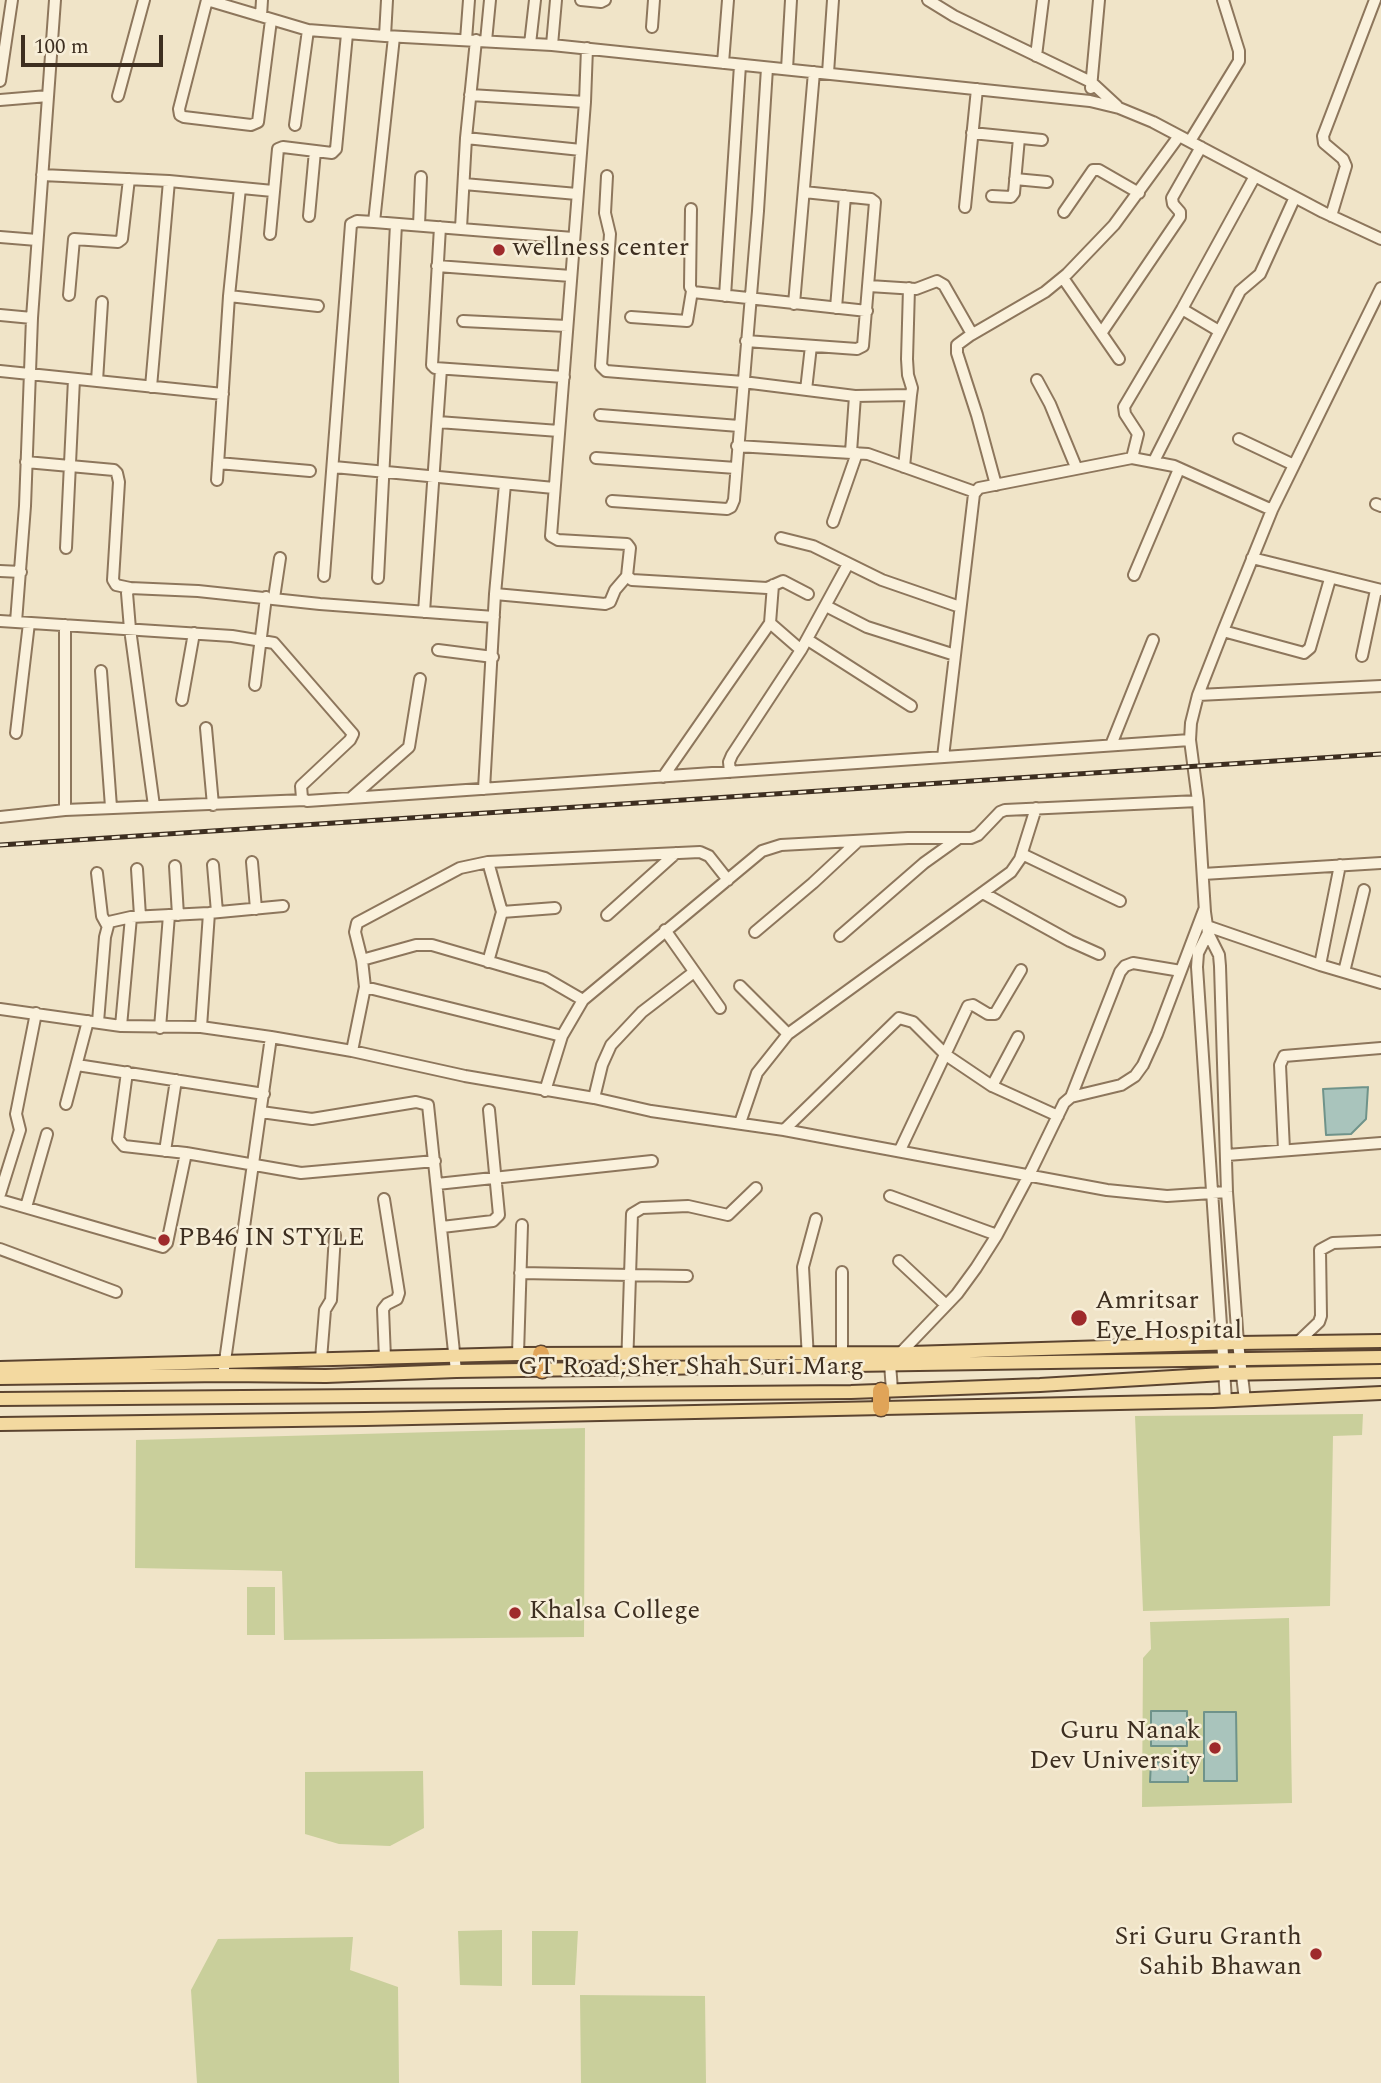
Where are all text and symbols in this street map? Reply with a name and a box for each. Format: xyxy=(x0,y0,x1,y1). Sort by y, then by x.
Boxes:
scale bar xyxy=(24,21,166,65)
text: 100 m xyxy=(34,31,89,63)
place label: wellness center xyxy=(513,234,689,266)
marker: wellness center xyxy=(491,242,507,258)
place label: PB46 IN STYLE xyxy=(178,1224,365,1256)
marker: PB46 IN STYLE xyxy=(156,1232,172,1248)
place label: Amritsar Eye Hospital xyxy=(1095,1287,1242,1348)
marker: Amritsar Eye Hospital xyxy=(1069,1308,1089,1328)
street label: GT Road;Sher Shah Suri Marg xyxy=(518,1353,864,1385)
place label: Khalsa College xyxy=(529,1597,700,1629)
marker: Khalsa College xyxy=(507,1605,523,1621)
place label: Guru Nanak Dev University xyxy=(1029,1717,1201,1778)
marker: Guru Nanak Dev University xyxy=(1207,1740,1223,1756)
place label: Sri Guru Granth Sahib Bhawan xyxy=(1115,1923,1302,1984)
marker: Sri Guru Granth Sahib Bhawan xyxy=(1308,1946,1324,1962)

